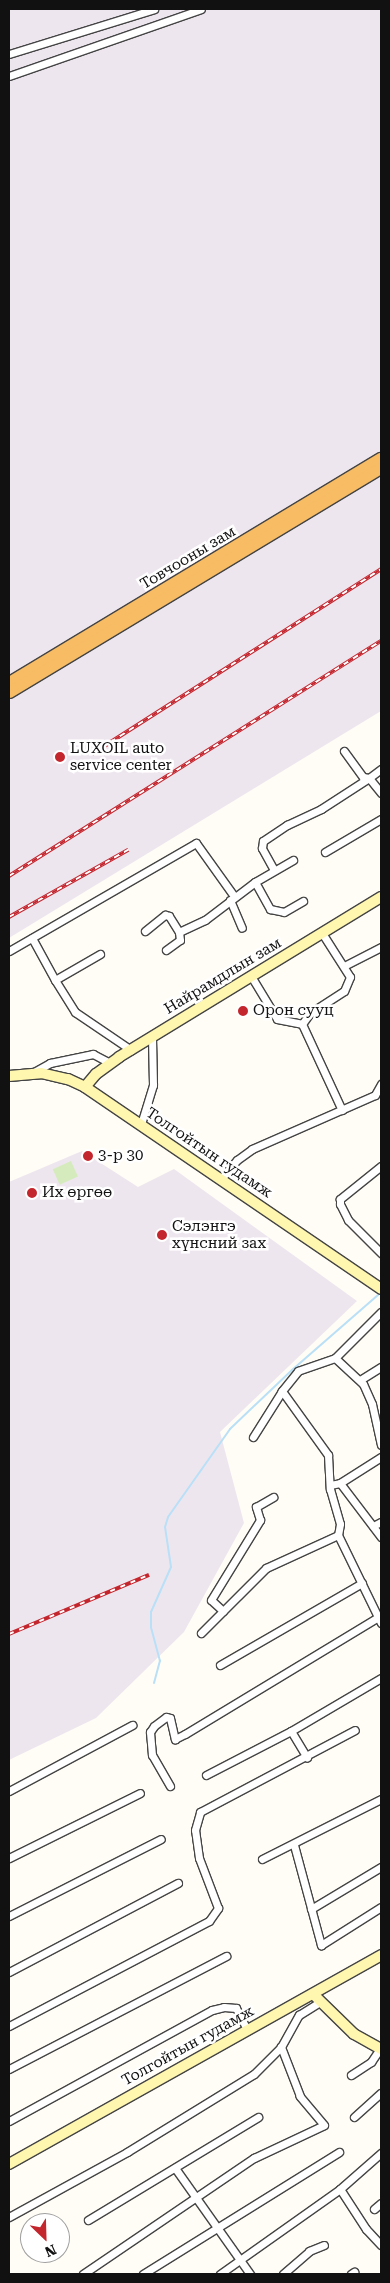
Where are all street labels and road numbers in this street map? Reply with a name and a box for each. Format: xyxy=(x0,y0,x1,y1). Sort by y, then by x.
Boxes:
street label: Товчооны зам xyxy=(137,522,239,594)
street label: Найрамдлын зам xyxy=(161,934,285,1018)
street label: Толгойтын гудамж xyxy=(142,1104,276,1202)
street label: Толгойтын гудамж xyxy=(119,2002,257,2090)

